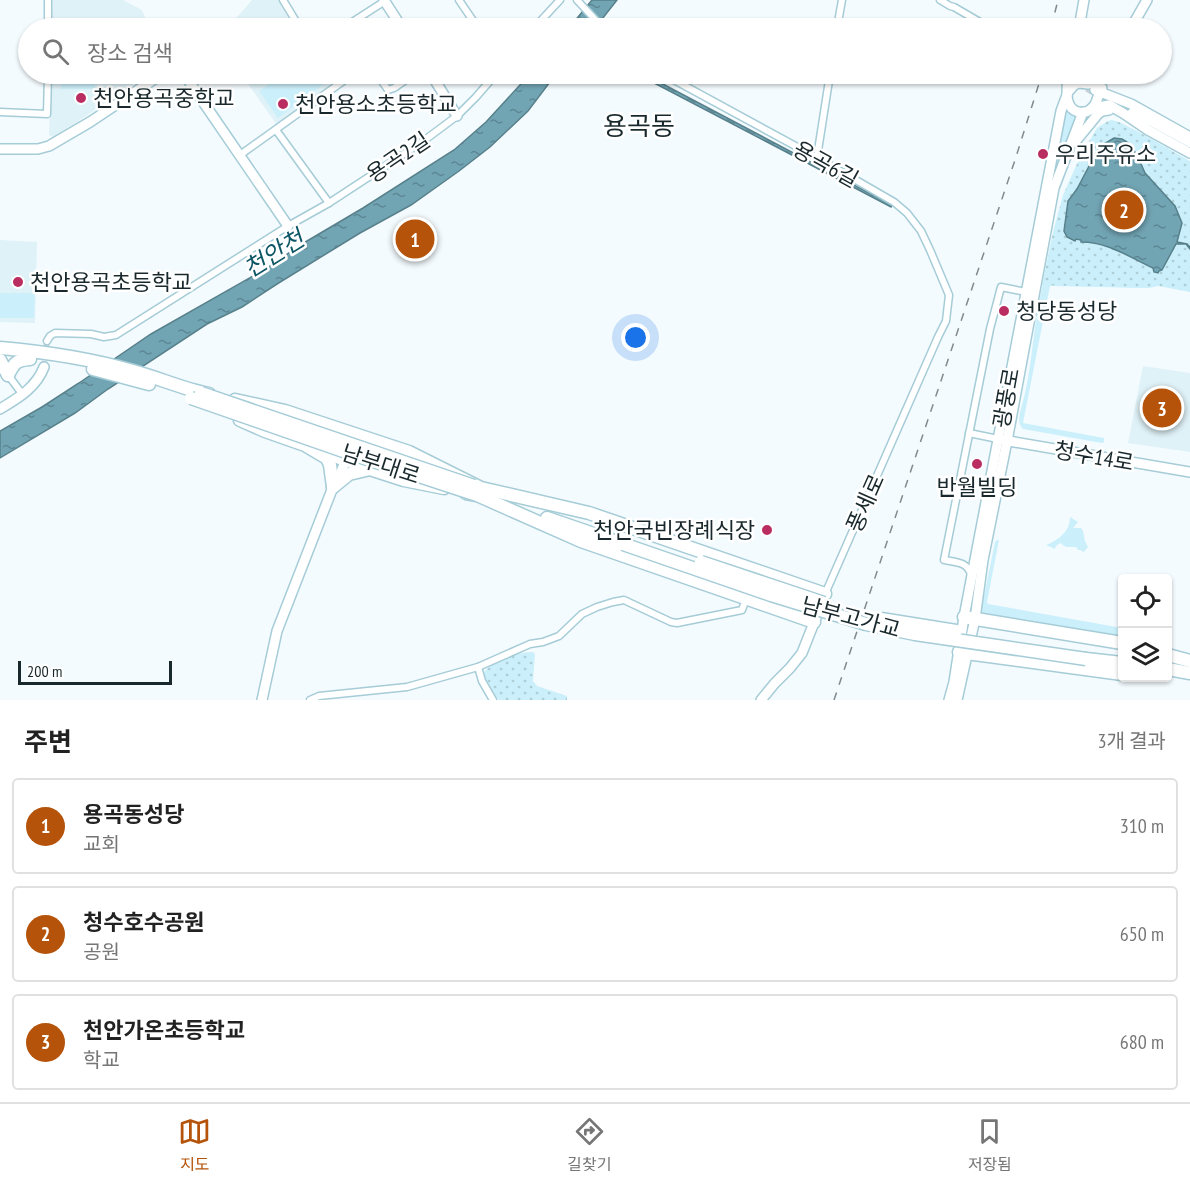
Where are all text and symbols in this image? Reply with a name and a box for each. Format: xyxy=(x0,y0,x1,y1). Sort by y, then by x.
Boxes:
search box xyxy=(18,18,1172,84)
icon: search xyxy=(39,35,72,68)
text: 장소 검색 xyxy=(87,39,173,67)
place label: 천안용곡중학교 xyxy=(93,84,235,112)
place label: 천안용소초등학교 xyxy=(295,90,457,118)
marker: 천안용곡중학교 xyxy=(74,91,88,105)
marker: 천안용소초등학교 xyxy=(276,97,290,111)
district label: 용곡동 xyxy=(603,109,675,142)
street label: 용곡2길 xyxy=(361,126,435,188)
street label: 용곡6길 xyxy=(788,135,864,193)
place label: 우리주유소 xyxy=(1055,140,1156,168)
marker: 우리주유소 xyxy=(1036,147,1050,161)
pin: 2 xyxy=(1104,188,1144,232)
pin: 1 xyxy=(396,216,434,262)
water label: 천안천 xyxy=(237,221,313,284)
place label: 천안용곡초등학교 xyxy=(30,268,192,296)
marker: 천안용곡초등학교 xyxy=(11,275,25,289)
place label: 청당동성당 xyxy=(1016,297,1117,325)
marker: 청당동성당 xyxy=(997,304,1011,318)
your location xyxy=(621,323,650,352)
street label: 광풍로 xyxy=(987,366,1025,430)
pin: 3 xyxy=(1142,386,1182,430)
street label: 청수14로 xyxy=(1052,435,1136,477)
street label: 남부대로 xyxy=(338,438,424,490)
marker: 반월빌딩 xyxy=(970,457,984,471)
street label: 풍세로 xyxy=(840,470,890,536)
place label: 반월빌딩 xyxy=(937,473,1017,501)
place label: 천안국빈장례식장 xyxy=(593,516,755,544)
marker: 천안국빈장례식장 xyxy=(760,523,774,537)
map controls xyxy=(1118,574,1172,682)
button: locate xyxy=(1118,574,1172,628)
street label: 남부고가교 xyxy=(798,590,904,644)
button: layers xyxy=(1118,628,1172,682)
scale bar xyxy=(18,658,172,686)
text: 200 m xyxy=(27,661,62,681)
text: 주변 xyxy=(24,725,72,758)
text: 3개 결과 xyxy=(1098,728,1166,754)
text: 용곡동성당 xyxy=(83,800,184,828)
text: 1 xyxy=(41,813,50,839)
text: 310 m xyxy=(1120,813,1164,839)
text: 교회 xyxy=(83,831,120,857)
text: 청수호수공원 xyxy=(83,908,204,936)
text: 2 xyxy=(41,921,50,947)
text: 650 m xyxy=(1120,921,1164,947)
text: 공원 xyxy=(83,939,120,965)
text: 천안가온초등학교 xyxy=(83,1016,245,1044)
text: 3 xyxy=(41,1029,50,1055)
text: 680 m xyxy=(1120,1029,1164,1055)
text: 학교 xyxy=(83,1047,120,1073)
tab: 지도 xyxy=(178,1115,211,1175)
tab: 길찾기 xyxy=(567,1115,612,1175)
tab: 저장됨 xyxy=(968,1115,1012,1175)

